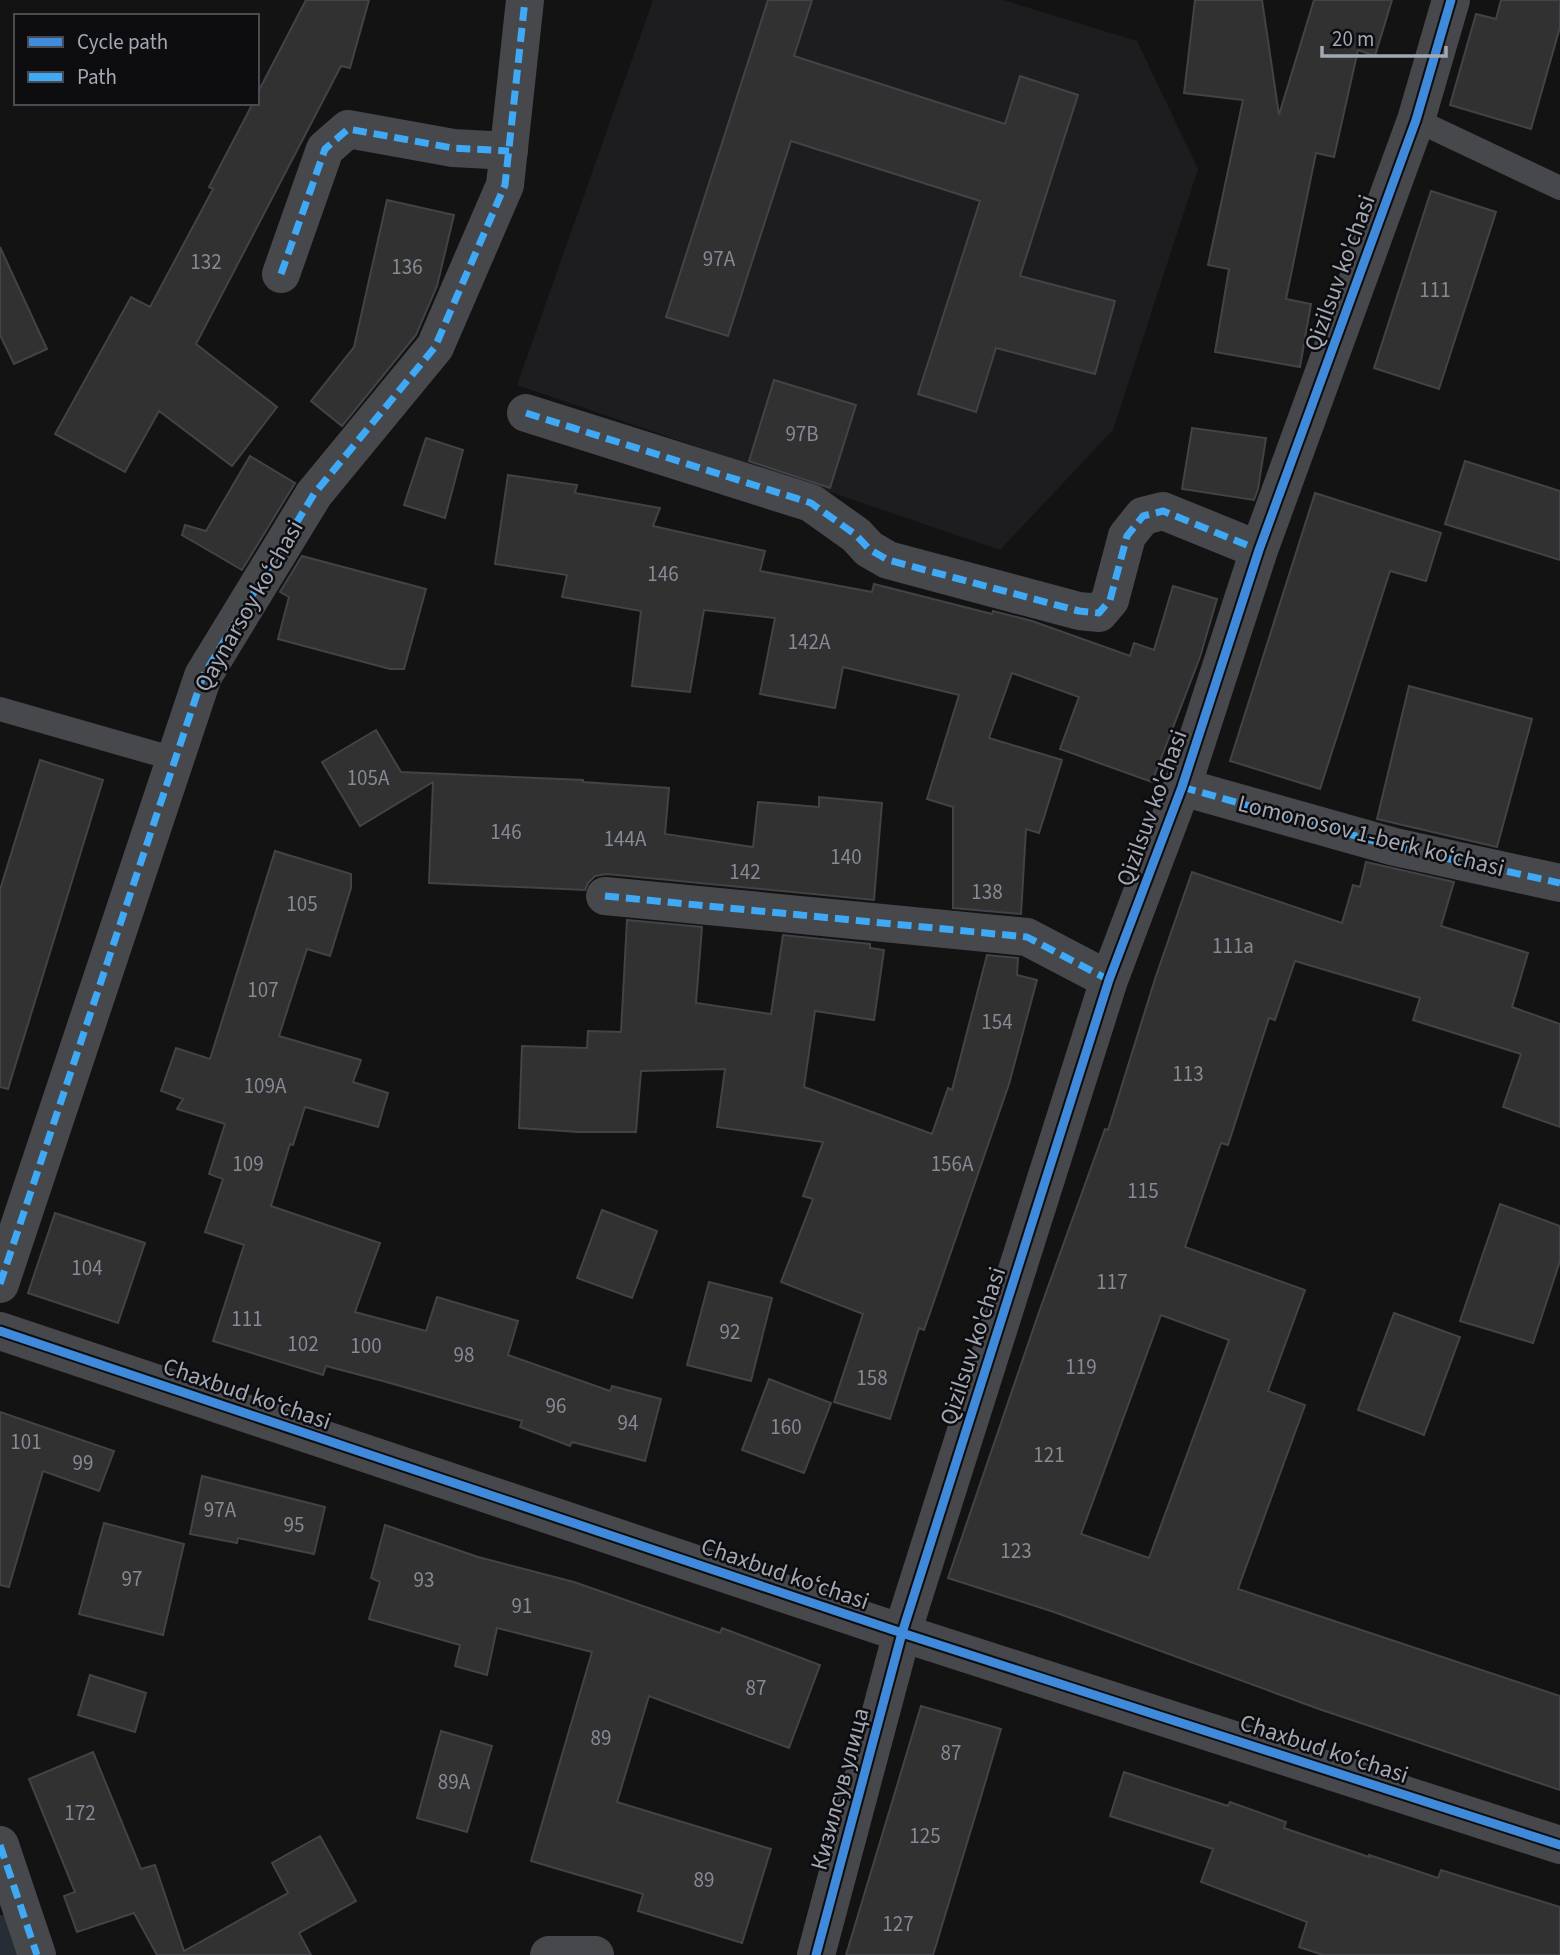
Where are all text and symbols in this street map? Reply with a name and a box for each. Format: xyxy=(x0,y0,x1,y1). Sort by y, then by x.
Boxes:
legend xyxy=(14,14,259,105)
scale bar xyxy=(1322,14,1446,58)
text: 20 m xyxy=(1332,24,1374,54)
text: Cycle path xyxy=(77,27,168,57)
text: Path xyxy=(77,62,117,92)
street label: Qizilsuv ko'chasi xyxy=(1295,190,1385,356)
house number: 97A xyxy=(703,244,736,274)
house number: 132 xyxy=(190,247,222,277)
house number: 136 xyxy=(391,252,423,282)
house number: 111 xyxy=(1419,275,1451,305)
house number: 97B xyxy=(785,419,819,449)
street label: Qaynarsoy koʻchasi xyxy=(186,514,312,698)
house number: 146 xyxy=(647,559,679,589)
house number: 142A xyxy=(788,627,831,657)
street label: Qizilsuv ko'chasi xyxy=(1107,725,1197,891)
house number: 105A xyxy=(347,763,390,793)
street label: Lomonosov 1-berk koʻchasi xyxy=(1234,786,1508,886)
house number: 146 xyxy=(490,817,522,847)
house number: 144A xyxy=(604,824,647,854)
house number: 140 xyxy=(830,842,862,872)
house number: 142 xyxy=(729,857,761,887)
house number: 138 xyxy=(971,877,1003,907)
house number: 105 xyxy=(286,889,318,919)
house number: 111a xyxy=(1212,931,1254,961)
house number: 107 xyxy=(247,975,279,1005)
house number: 154 xyxy=(981,1007,1013,1037)
house number: 113 xyxy=(1172,1059,1204,1089)
house number: 109A xyxy=(244,1071,287,1101)
house number: 109 xyxy=(232,1149,264,1179)
house number: 156A xyxy=(931,1149,974,1179)
house number: 115 xyxy=(1127,1176,1159,1206)
house number: 104 xyxy=(71,1253,103,1283)
street label: Qizilsuv ko'chasi xyxy=(931,1262,1015,1430)
house number: 117 xyxy=(1096,1267,1128,1297)
house number: 111 xyxy=(231,1304,263,1334)
house number: 92 xyxy=(720,1317,740,1347)
house number: 102 xyxy=(287,1329,319,1359)
house number: 100 xyxy=(350,1331,382,1361)
house number: 98 xyxy=(454,1340,474,1370)
street label: Chaxbud koʻchasi xyxy=(158,1349,336,1439)
house number: 119 xyxy=(1065,1352,1097,1382)
house number: 158 xyxy=(856,1363,888,1393)
house number: 96 xyxy=(546,1391,566,1421)
house number: 94 xyxy=(618,1408,638,1438)
house number: 160 xyxy=(770,1412,802,1442)
house number: 101 xyxy=(10,1427,42,1457)
house number: 121 xyxy=(1033,1440,1065,1470)
house number: 99 xyxy=(73,1448,93,1478)
house number: 97A xyxy=(204,1495,237,1525)
house number: 95 xyxy=(284,1510,304,1540)
street label: Chaxbud koʻchasi xyxy=(696,1529,874,1619)
house number: 123 xyxy=(1000,1536,1032,1566)
house number: 97 xyxy=(122,1564,142,1594)
house number: 93 xyxy=(414,1565,434,1595)
house number: 91 xyxy=(512,1591,532,1621)
house number: 87 xyxy=(746,1673,766,1703)
street label: Кизилсув улица xyxy=(801,1704,879,1874)
street label: Chaxbud koʻchasi xyxy=(1235,1705,1413,1793)
house number: 89 xyxy=(591,1723,611,1753)
house number: 87 xyxy=(941,1738,961,1768)
house number: 89A xyxy=(438,1767,471,1797)
house number: 172 xyxy=(64,1798,96,1828)
house number: 125 xyxy=(909,1821,941,1851)
house number: 89 xyxy=(694,1865,714,1895)
house number: 127 xyxy=(882,1909,914,1939)

